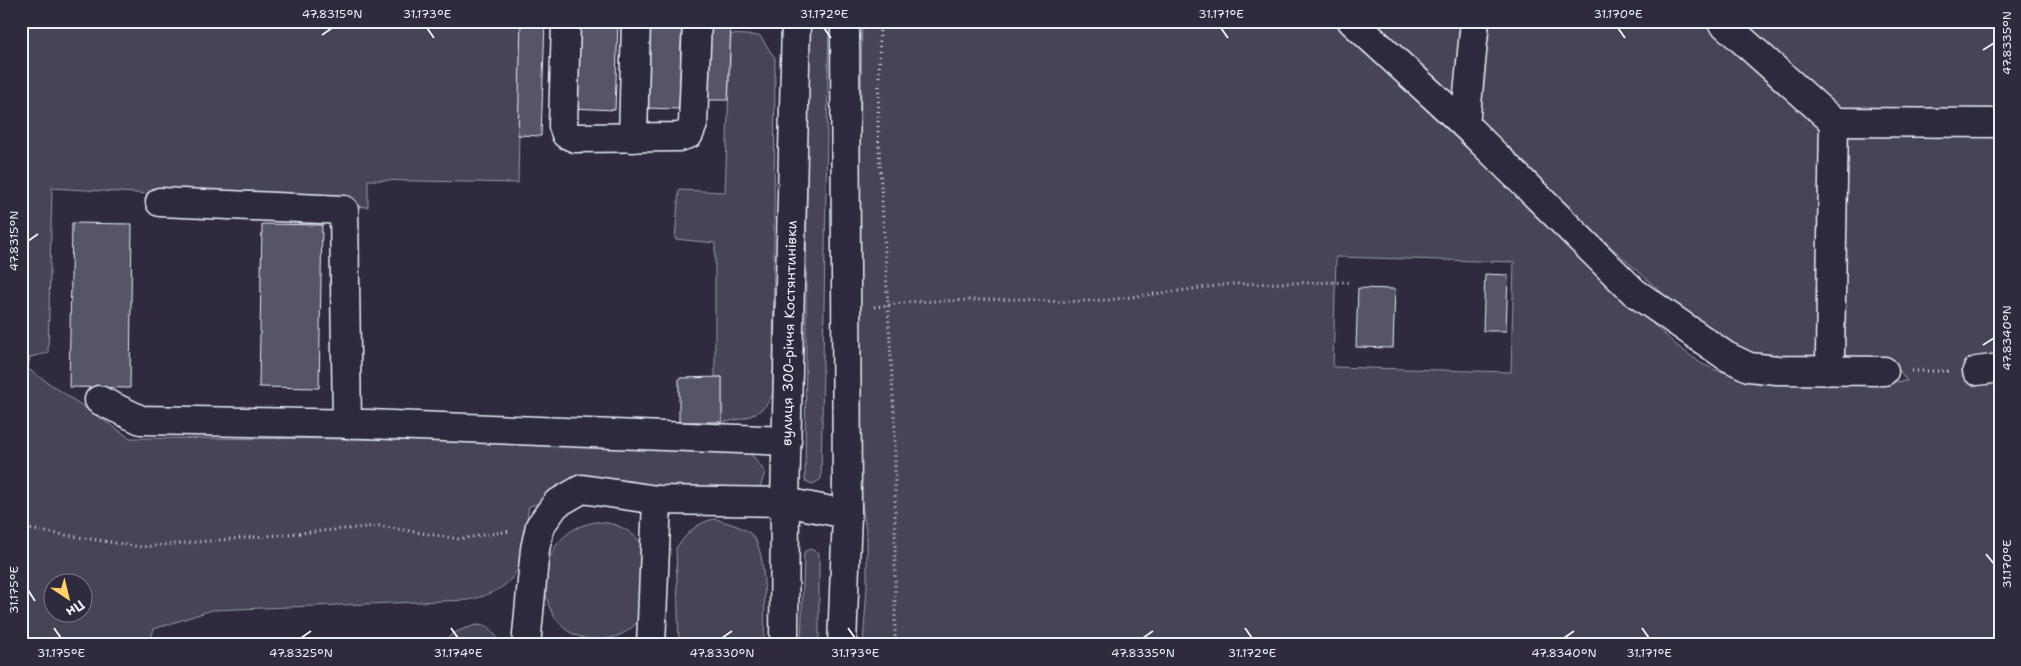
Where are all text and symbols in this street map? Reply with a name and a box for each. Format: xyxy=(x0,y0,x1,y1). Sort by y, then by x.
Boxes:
text: 47.8315°N xyxy=(302,6,362,22)
text: 31.173°E xyxy=(403,6,451,22)
text: 31.172°E xyxy=(800,6,848,22)
text: 31.171°E xyxy=(1198,6,1244,22)
text: 31.170°E xyxy=(1593,6,1643,22)
text: 47.8335°N xyxy=(1999,11,2015,75)
text: 47.8315°N xyxy=(6,211,22,271)
street label: вулиця 300-річчя Костянтинівки xyxy=(777,220,800,446)
text: 47.8340°N xyxy=(1999,305,2015,371)
text: 31.170°E xyxy=(1999,539,2015,589)
text: 31.175°E xyxy=(6,566,22,614)
north arrow xyxy=(42,574,92,624)
text: Пн xyxy=(63,596,88,621)
text: 31.175°E xyxy=(37,645,85,661)
text: 47.8325°N xyxy=(269,645,333,661)
text: 31.174°E xyxy=(434,645,482,661)
text: 47.8330°N xyxy=(689,645,755,661)
text: 31.173°E xyxy=(831,645,879,661)
text: 47.8335°N xyxy=(1111,645,1175,661)
text: 31.172°E xyxy=(1228,645,1276,661)
text: 47.8340°N xyxy=(1531,645,1597,661)
text: 31.171°E xyxy=(1626,645,1672,661)

